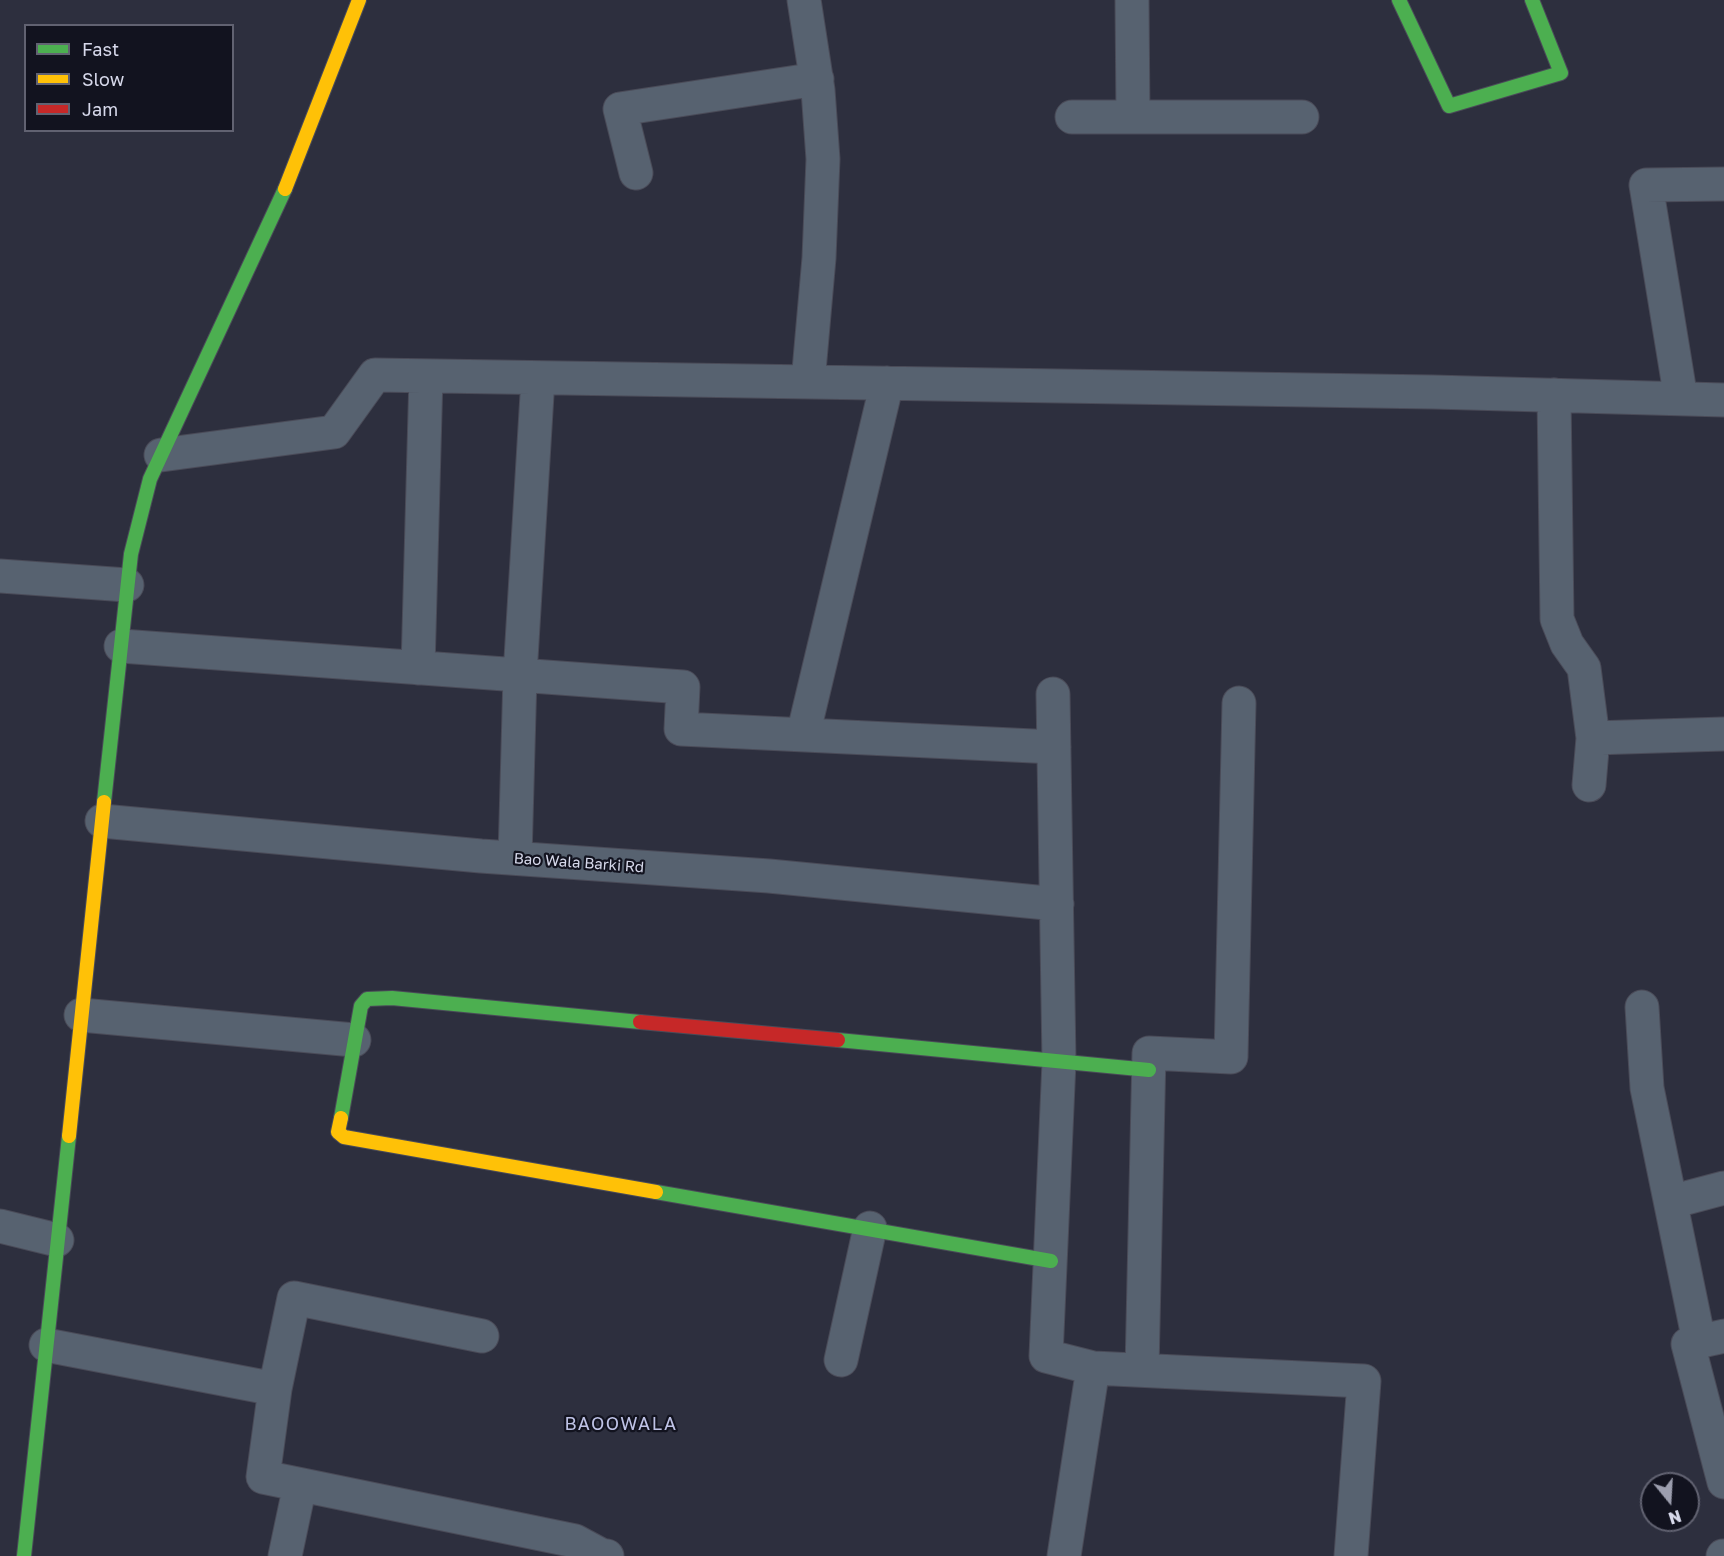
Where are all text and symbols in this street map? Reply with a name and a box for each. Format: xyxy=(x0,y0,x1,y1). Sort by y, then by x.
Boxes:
legend xyxy=(24,24,234,132)
text: Fast xyxy=(82,38,119,60)
text: Slow xyxy=(82,68,124,90)
text: Jam xyxy=(82,98,118,120)
street label: Bao Wala Barki Rd xyxy=(513,849,645,877)
district label: BAOOWALA xyxy=(565,1413,677,1435)
north arrow xyxy=(1640,1472,1700,1532)
text: N xyxy=(1666,1506,1684,1529)

